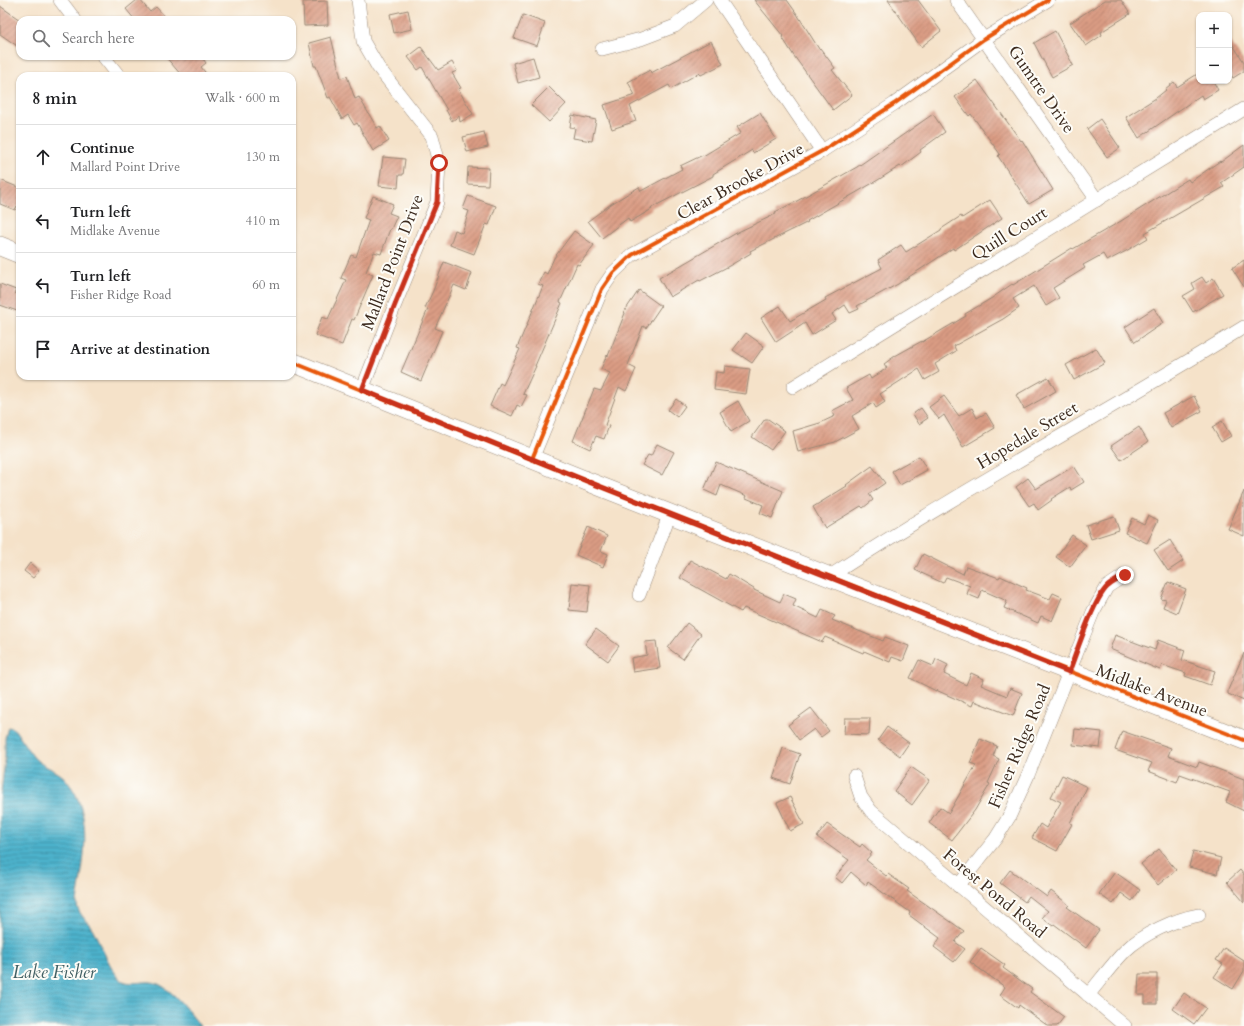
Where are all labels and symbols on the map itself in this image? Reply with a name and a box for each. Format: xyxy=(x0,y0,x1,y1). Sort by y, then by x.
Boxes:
street label: Gumtre Drive xyxy=(1003,41,1080,138)
street label: Clear Brooke Drive xyxy=(673,137,808,226)
route start xyxy=(430,154,448,172)
street label: Mallard Point Drive xyxy=(356,191,429,333)
street label: Quill Court xyxy=(967,201,1052,266)
street label: Hopedale Street xyxy=(972,396,1083,475)
route end xyxy=(1116,566,1134,584)
street label: Midlake Avenue xyxy=(1093,659,1211,722)
street label: Fisher Ridge Road xyxy=(983,681,1056,812)
street label: Forest Pond Road xyxy=(938,843,1051,943)
water label: Lake Fisher xyxy=(12,960,97,985)

